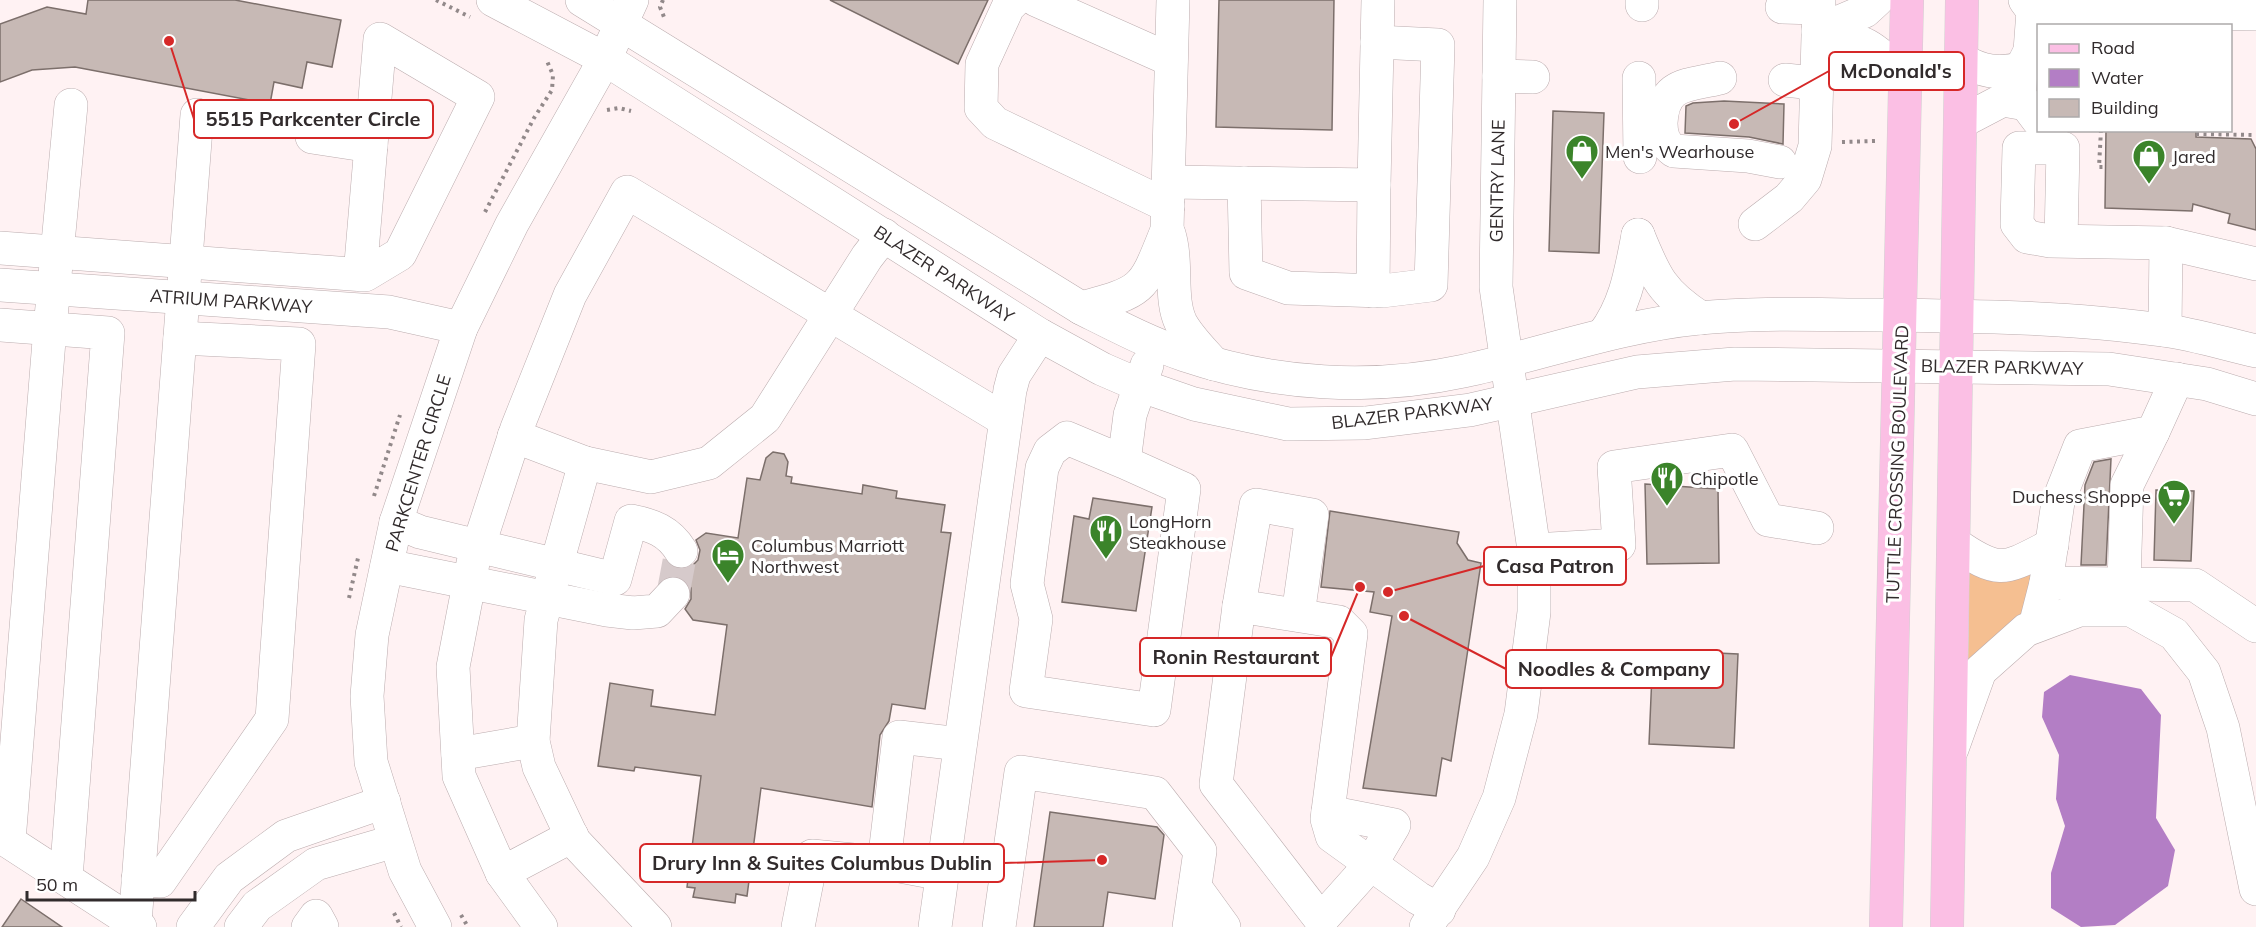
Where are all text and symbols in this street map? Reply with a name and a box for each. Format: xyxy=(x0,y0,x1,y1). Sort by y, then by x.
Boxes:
legend xyxy=(2037,24,2232,132)
text: Road xyxy=(2091,36,2135,59)
callout: McDonald's xyxy=(1829,52,1964,90)
text: McDonald's xyxy=(1840,58,1952,83)
text: Water xyxy=(2091,66,2144,89)
text: Building xyxy=(2091,96,2159,119)
callout: 5515 Parkcenter Circle xyxy=(194,100,433,138)
text: 5515 Parkcenter Circle xyxy=(206,106,421,131)
street label: GENTRY LANE xyxy=(1484,119,1510,243)
shop icon: Men's Wearhouse xyxy=(1564,133,1600,180)
shop icon: Jared xyxy=(2131,138,2167,185)
place label: Men's Wearhouse xyxy=(1605,140,1754,163)
place label: Jared xyxy=(2172,145,2216,168)
street label: BLAZER PARKWAY xyxy=(870,220,1019,328)
street label: ATRIUM PARKWAY xyxy=(149,284,314,318)
street label: TUTTLE CROSSING BOULEVARD xyxy=(1881,325,1913,603)
street label: BLAZER PARKWAY xyxy=(1921,354,2085,380)
street label: PARKCENTER CIRCLE xyxy=(380,372,456,554)
street label: BLAZER PARKWAY xyxy=(1330,392,1495,434)
restaurant icon: Chipotle xyxy=(1649,460,1685,507)
place label: Chipotle xyxy=(1690,467,1759,490)
supermarket icon: Duchess Shoppe xyxy=(2156,478,2192,525)
place label: Duchess Shoppe xyxy=(2012,485,2151,508)
place label: LongHorn Steakhouse xyxy=(1129,510,1226,554)
restaurant icon: LongHorn Steakhouse xyxy=(1088,513,1124,560)
place label: Columbus Marriott Northwest xyxy=(751,534,904,578)
hotel icon: Columbus Marriott Northwest xyxy=(710,537,746,584)
callout: Casa Patron xyxy=(1484,547,1626,585)
text: Casa Patron xyxy=(1496,553,1614,578)
callout: Ronin Restaurant xyxy=(1140,638,1331,676)
text: Ronin Restaurant xyxy=(1153,644,1320,669)
callout: Noodles & Company xyxy=(1506,650,1723,688)
text: Noodles & Company xyxy=(1518,656,1710,681)
callout: Drury Inn & Suites Columbus Dublin xyxy=(640,844,1004,882)
text: Drury Inn & Suites Columbus Dublin xyxy=(652,850,992,875)
scale bar xyxy=(27,864,195,902)
text: 50 m xyxy=(36,873,78,896)

